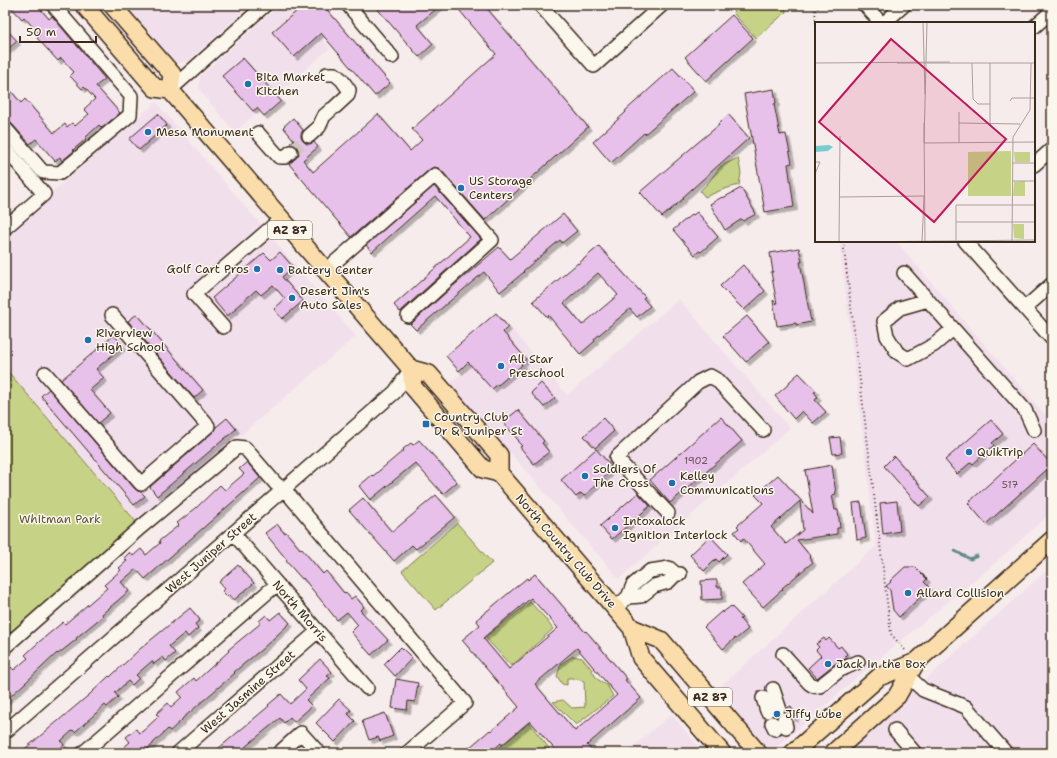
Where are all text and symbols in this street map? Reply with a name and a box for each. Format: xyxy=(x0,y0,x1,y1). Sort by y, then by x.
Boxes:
scale bar xyxy=(20,18,96,44)
inset map xyxy=(815,22,1035,242)
text: 50 m xyxy=(26,24,56,40)
place label: Bita Market Kitchen xyxy=(256,69,325,99)
marker: Bita Market Kitchen xyxy=(243,79,253,89)
place label: Mesa Monument xyxy=(156,124,254,140)
marker: Mesa Monument xyxy=(143,127,153,137)
place label: US Storage Centers xyxy=(469,173,533,203)
marker: US Storage Centers xyxy=(456,183,466,193)
road number: AZ 87 xyxy=(268,221,312,239)
place label: Golf Cart Pros xyxy=(167,261,249,277)
place label: Battery Center xyxy=(288,262,374,278)
marker: Golf Cart Pros xyxy=(252,264,262,274)
marker: Battery Center xyxy=(275,265,285,275)
place label: Desert Jim's Auto Sales xyxy=(300,283,370,313)
marker: Desert Jim's Auto Sales xyxy=(287,293,297,303)
place label: Riverview High School xyxy=(96,325,165,355)
marker: Riverview High School xyxy=(83,335,93,345)
place label: All Star Preschool xyxy=(509,351,565,381)
marker: All Star Preschool xyxy=(496,361,506,371)
place label: Country Club Dr & Juniper St xyxy=(434,409,523,439)
marker: Country Club Dr & Juniper St xyxy=(421,419,431,429)
place label: QuikTrip xyxy=(977,444,1023,460)
marker: QuikTrip xyxy=(964,447,974,457)
house number: 1902 xyxy=(684,454,708,467)
place label: Soldiers Of The Cross xyxy=(593,461,656,491)
place label: Kelley Communications xyxy=(680,468,774,498)
marker: Soldiers Of The Cross xyxy=(580,471,590,481)
marker: Kelley Communications xyxy=(667,478,677,488)
house number: 517 xyxy=(1002,478,1018,491)
street label: North Country Club Drive xyxy=(512,491,620,612)
street label: West Juniper Street xyxy=(162,509,260,597)
park label: Whitman Park xyxy=(19,511,101,527)
place label: Intoxalock Ignition Interlock xyxy=(623,513,728,543)
marker: Intoxalock Ignition Interlock xyxy=(610,523,620,533)
street label: North Morris xyxy=(269,577,331,645)
place label: Allard Collision xyxy=(916,585,1004,601)
marker: Allard Collision xyxy=(903,588,913,598)
street label: West Jasmine Street xyxy=(197,647,299,737)
place label: Jack in the Box xyxy=(836,656,926,672)
marker: Jack in the Box xyxy=(823,659,833,669)
road number: AZ 87 xyxy=(688,688,732,706)
place label: Jiffy Lube xyxy=(785,706,842,722)
marker: Jiffy Lube xyxy=(772,709,782,719)

